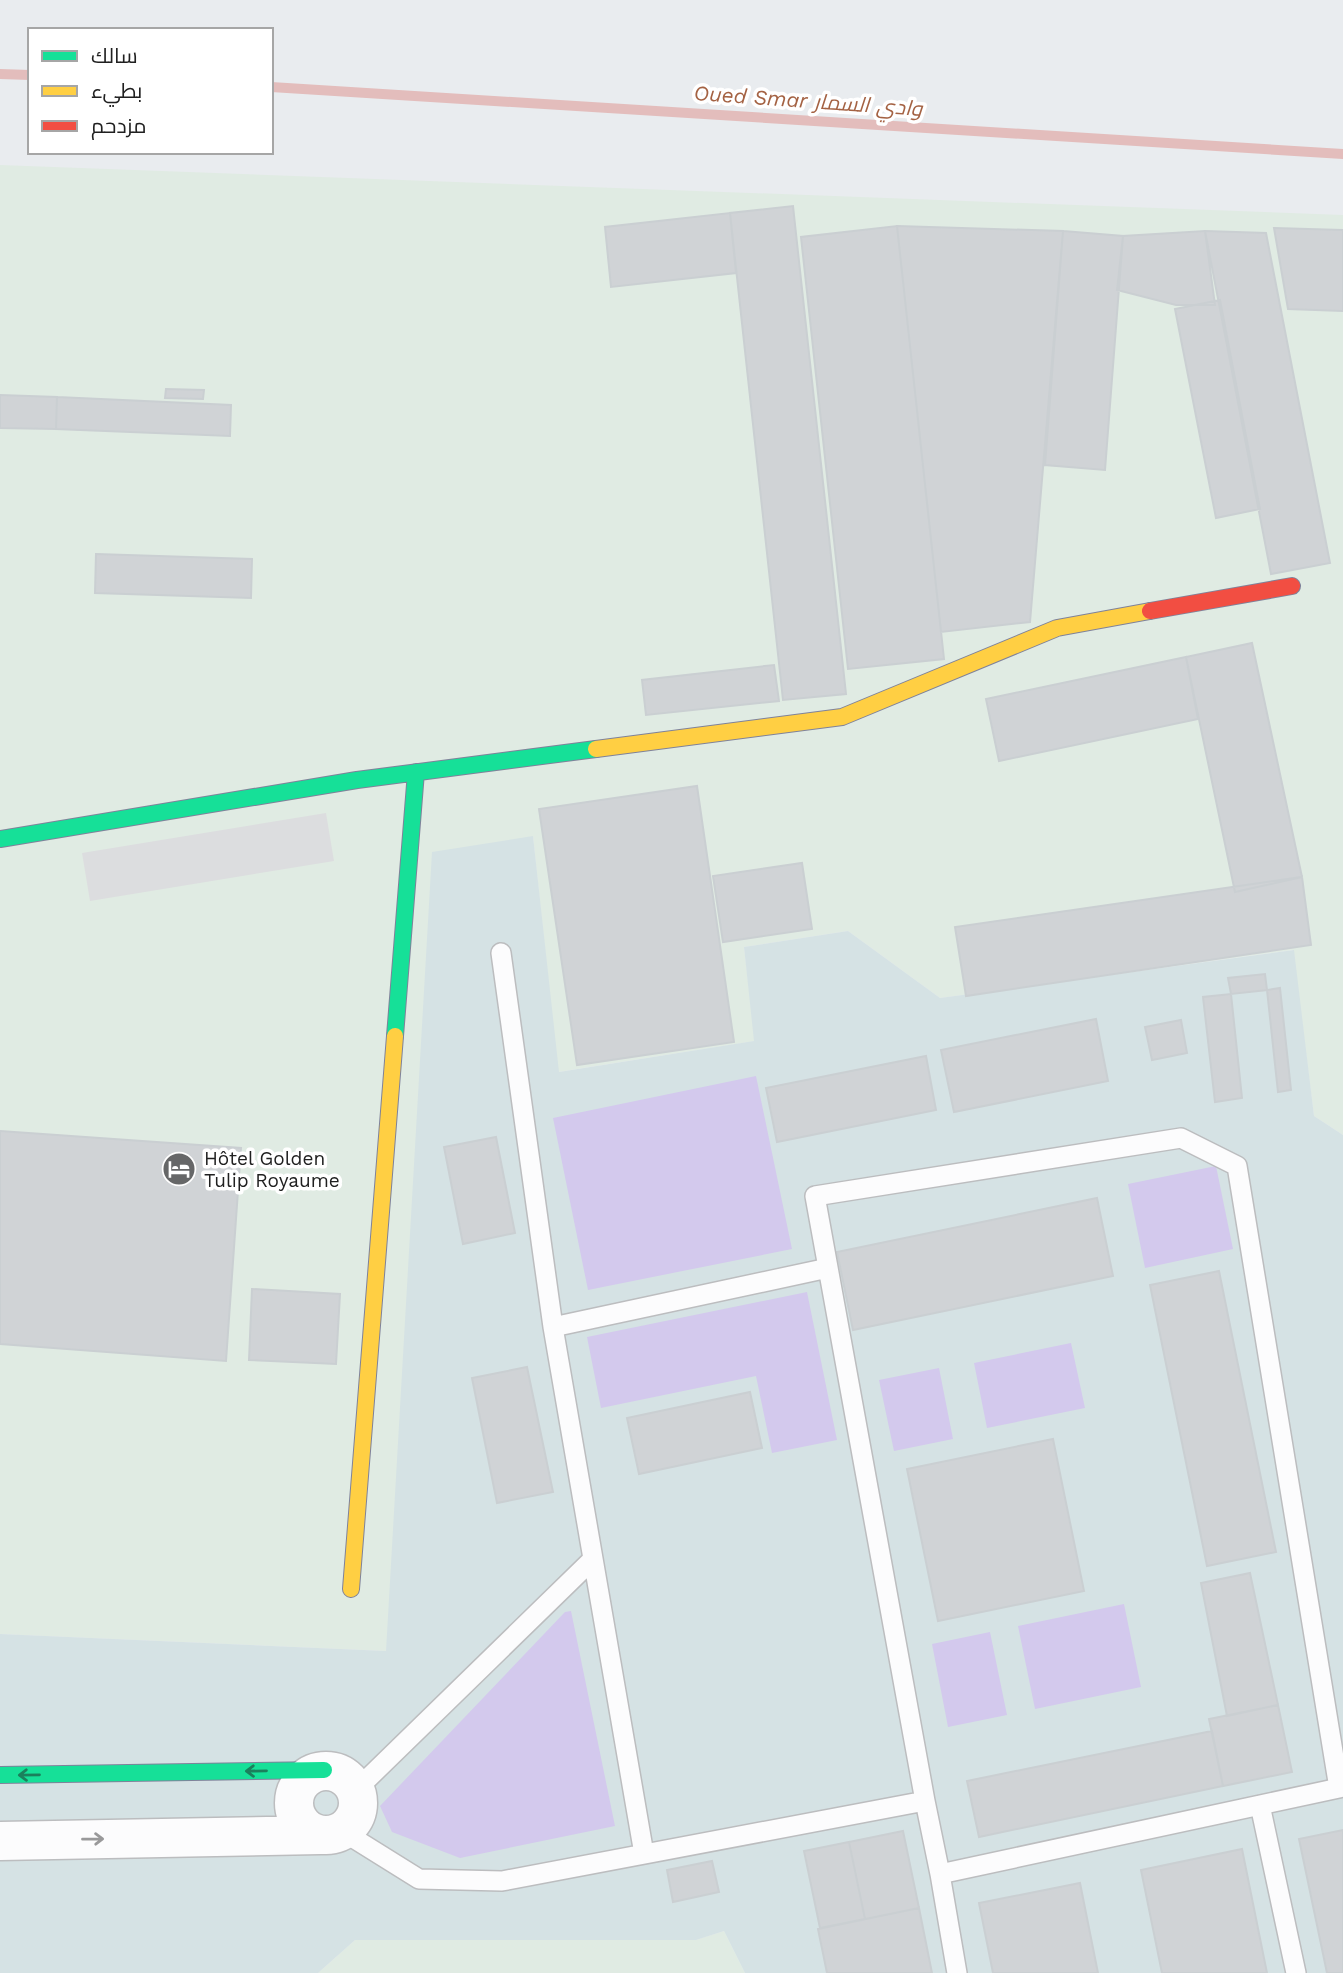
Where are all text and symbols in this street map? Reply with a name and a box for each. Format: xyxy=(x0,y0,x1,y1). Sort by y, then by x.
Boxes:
legend xyxy=(28,28,273,154)
text: سالك xyxy=(91,43,138,68)
text: بطيء xyxy=(91,78,142,107)
water label: Oued Smar وادي السمار xyxy=(693,80,925,126)
text: مزدحم xyxy=(91,113,146,140)
place label: Hôtel Golden Tulip Royaume xyxy=(204,1147,340,1192)
hotel icon: Hôtel Golden Tulip Royaume xyxy=(160,1150,198,1188)
one-way arrow xyxy=(245,1765,268,1778)
one-way arrow xyxy=(17,1768,40,1782)
one-way arrow xyxy=(81,1833,104,1846)

